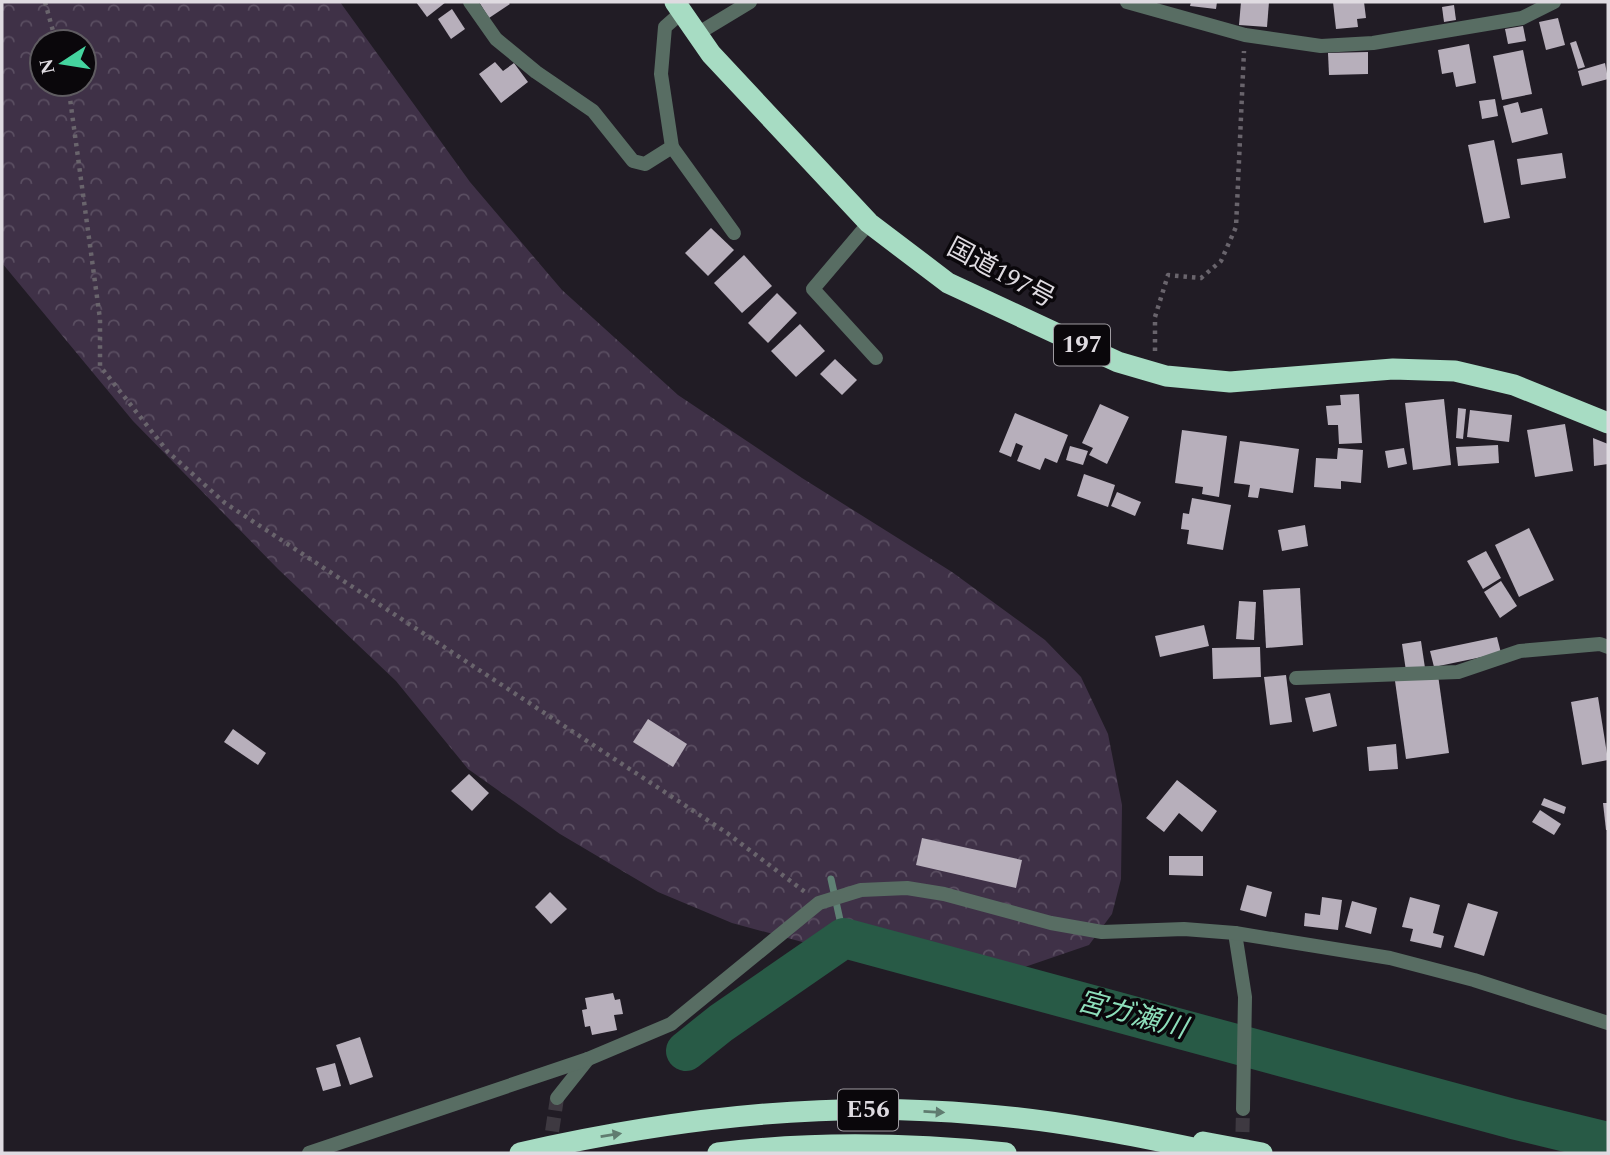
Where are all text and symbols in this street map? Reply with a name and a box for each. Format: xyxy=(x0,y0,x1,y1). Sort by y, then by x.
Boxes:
north arrow xyxy=(28,28,98,98)
text: N xyxy=(32,56,64,77)
street label: 国道197号 xyxy=(940,228,1062,318)
road number: 197 xyxy=(1054,324,1110,366)
water label: 宮ガ瀬川 xyxy=(1072,980,1195,1051)
road number: E56 xyxy=(838,1090,898,1130)
one-way arrow xyxy=(924,1106,946,1117)
one-way arrow xyxy=(600,1129,622,1140)

